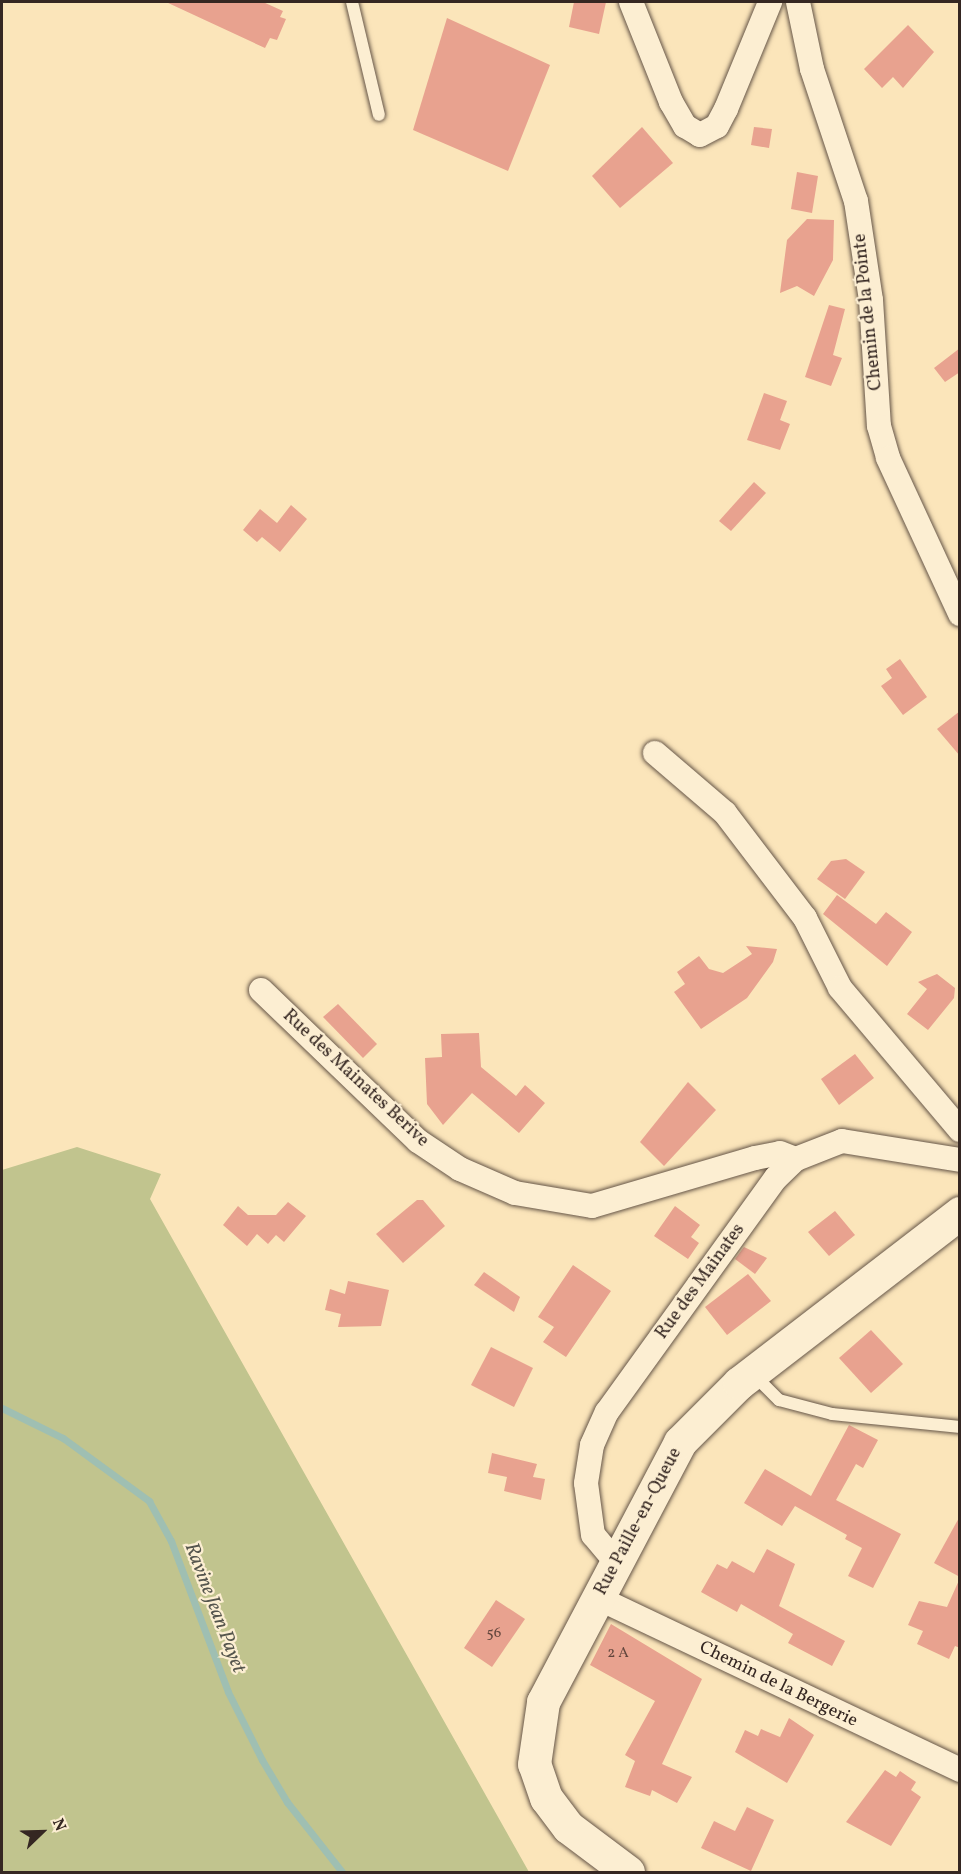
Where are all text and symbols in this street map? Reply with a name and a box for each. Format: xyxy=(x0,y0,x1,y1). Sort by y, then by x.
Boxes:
street label: Chemin de la Pointe xyxy=(850,233,888,391)
street label: Rue des Mainates Berive xyxy=(278,1006,432,1152)
street label: Rue des Mainates xyxy=(652,1220,750,1344)
street label: Rue Paille-en-Queue xyxy=(591,1445,687,1599)
water label: Ravine Jean Payet xyxy=(178,1539,250,1677)
house number: 56 xyxy=(487,1625,501,1643)
street label: Chemin de la Bergerie xyxy=(695,1637,861,1733)
house number: 2 A xyxy=(607,1645,629,1663)
north arrow xyxy=(12,1802,72,1862)
text: N xyxy=(46,1815,71,1835)

